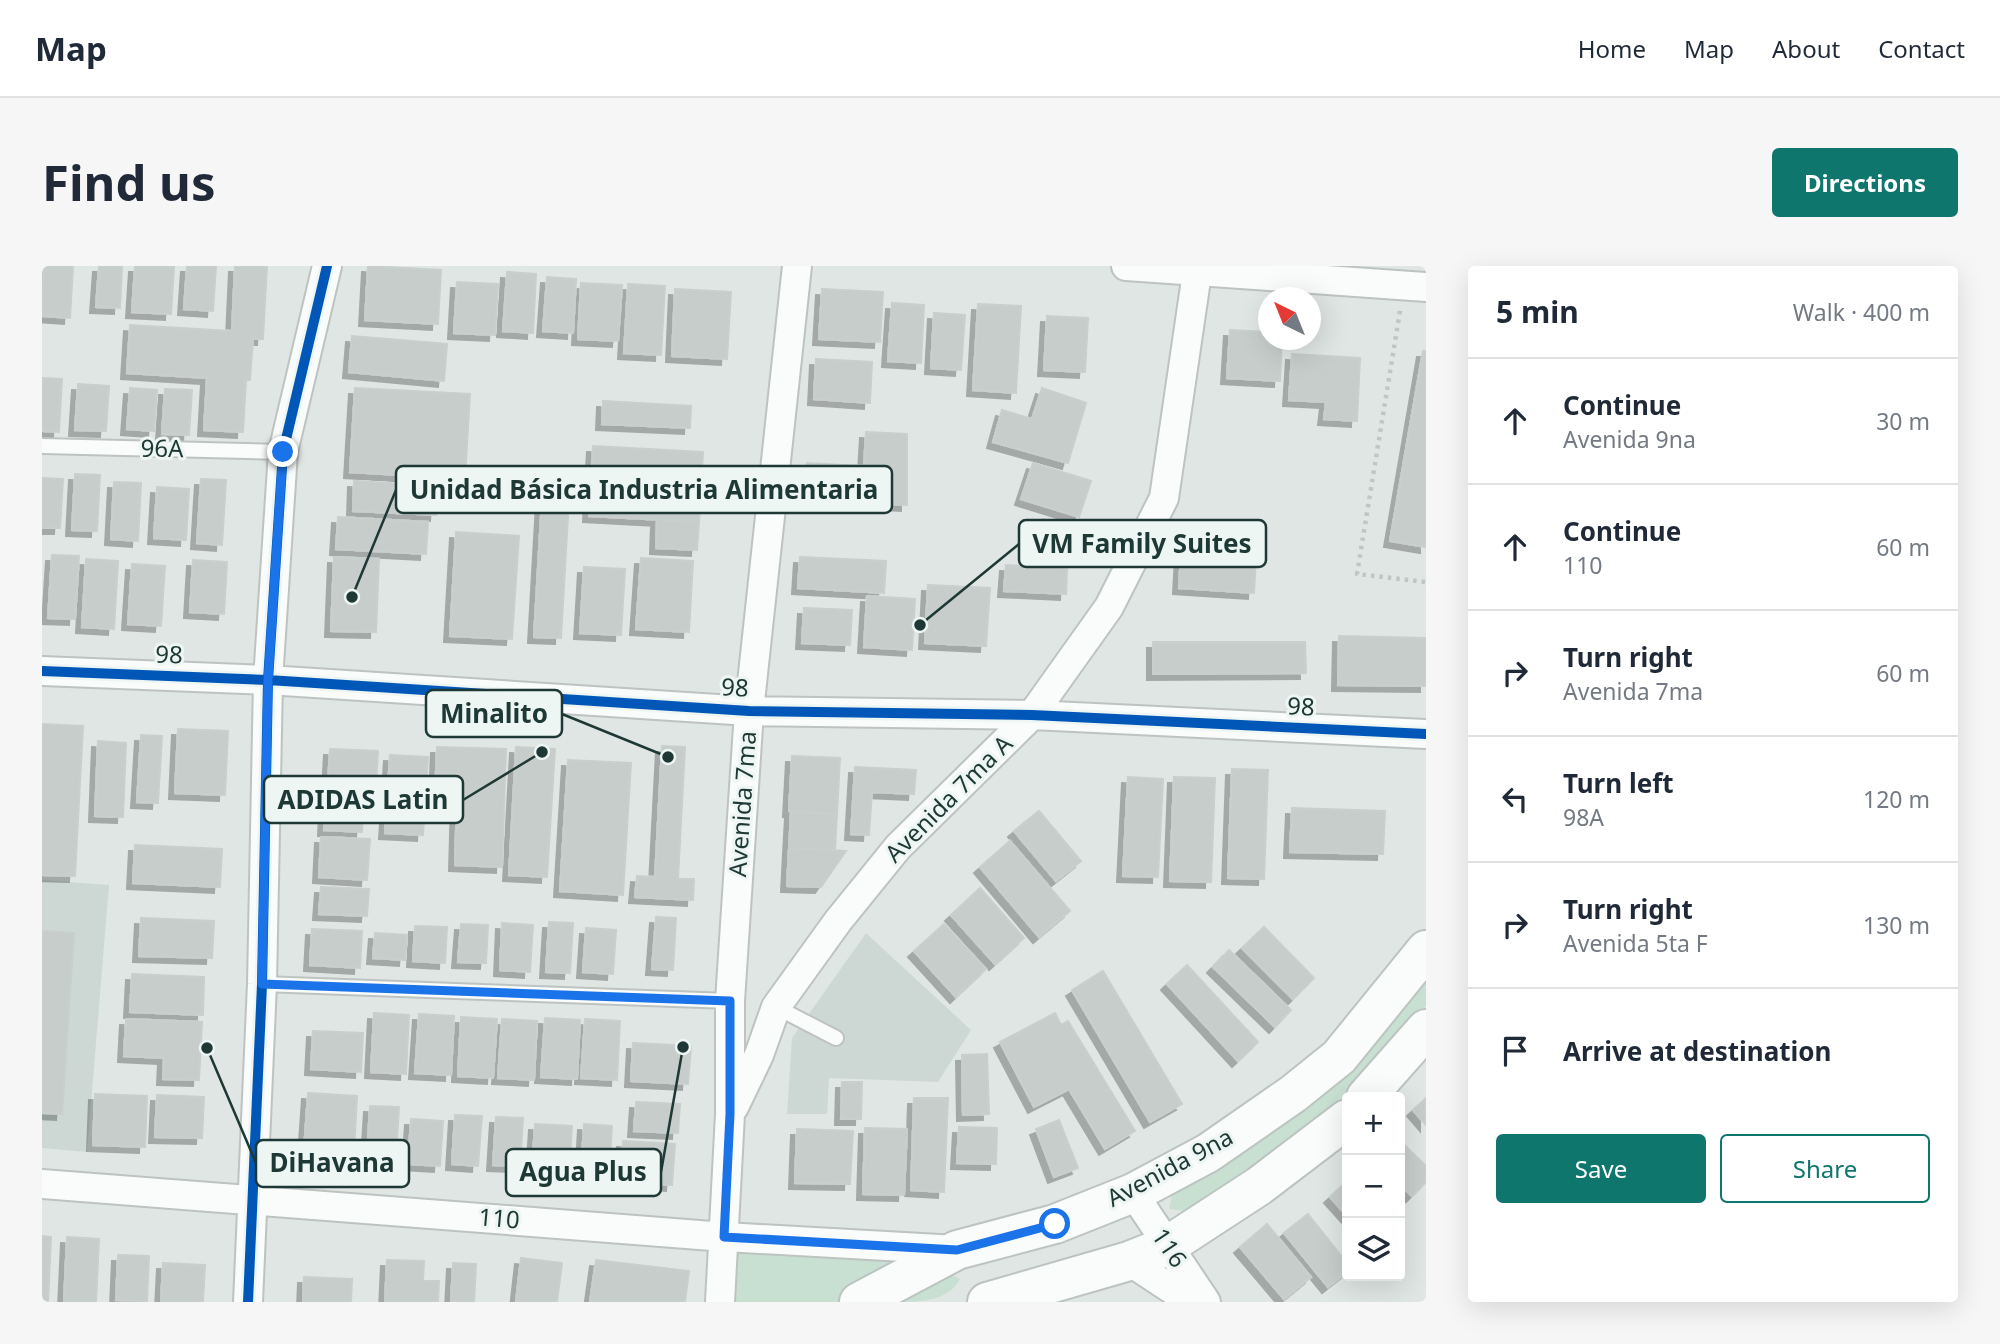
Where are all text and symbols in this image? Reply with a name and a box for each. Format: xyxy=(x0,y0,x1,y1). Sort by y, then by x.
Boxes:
text: Map xyxy=(35,26,107,71)
text: Home xyxy=(1578,32,1646,65)
text: Map xyxy=(1684,32,1734,65)
text: About xyxy=(1772,32,1840,65)
text: Contact xyxy=(1878,32,1965,65)
button: Directions xyxy=(1772,148,1958,217)
text: Find us xyxy=(42,149,216,215)
north arrow xyxy=(1258,287,1321,350)
text: 5 min xyxy=(1496,291,1579,332)
text: Walk · 400 m xyxy=(1793,296,1930,328)
text: Continue xyxy=(1563,387,1681,423)
icon: ahead xyxy=(1496,402,1534,440)
text: 30 m xyxy=(1876,405,1930,437)
text: Avenida 9na xyxy=(1563,423,1696,455)
street label: 96A xyxy=(140,431,184,464)
route end xyxy=(267,436,298,467)
callout: Unidad Básica Industria Alimentaria xyxy=(396,466,892,513)
text: Unidad Básica Industria Alimentaria xyxy=(410,471,878,507)
text: Continue xyxy=(1563,513,1681,549)
callout: VM Family Suites xyxy=(1019,520,1266,567)
text: VM Family Suites xyxy=(1032,525,1252,561)
icon: ahead xyxy=(1496,528,1534,566)
text: 60 m xyxy=(1876,531,1930,563)
text: 110 xyxy=(1563,549,1602,581)
street label: 98 xyxy=(155,637,183,670)
text: Turn right xyxy=(1563,639,1693,675)
icon: right xyxy=(1496,654,1534,692)
text: 60 m xyxy=(1876,657,1930,689)
street label: 98 xyxy=(720,669,750,704)
text: Avenida 7ma xyxy=(1563,675,1703,707)
street label: 98 xyxy=(1286,688,1316,723)
callout: Minalito xyxy=(426,690,562,737)
text: Minalito xyxy=(440,695,548,731)
street label: Avenida 7ma A xyxy=(877,726,1019,869)
street label: Avenida 7ma xyxy=(720,730,763,878)
text: Turn left xyxy=(1563,765,1674,801)
callout: ADIDAS Latin xyxy=(264,776,463,823)
icon: left xyxy=(1496,780,1534,818)
text: ADIDAS Latin xyxy=(278,781,448,817)
text: 120 m xyxy=(1863,783,1930,815)
text: 98A xyxy=(1563,801,1604,833)
text: Turn right xyxy=(1563,891,1693,927)
icon: right xyxy=(1496,906,1534,944)
text: 130 m xyxy=(1863,909,1930,941)
text: Avenida 5ta F xyxy=(1563,927,1708,959)
icon: arrive xyxy=(1496,1032,1534,1070)
text: Arrive at destination xyxy=(1563,1033,1832,1069)
map controls xyxy=(1342,1092,1405,1281)
button: + xyxy=(1342,1092,1405,1155)
street label: Avenida 9na xyxy=(1100,1120,1238,1214)
button: Save xyxy=(1496,1134,1706,1203)
button: Share xyxy=(1720,1134,1930,1203)
callout: DiHavana xyxy=(256,1140,409,1187)
text: DiHavana xyxy=(269,1144,395,1180)
callout: Agua Plus xyxy=(506,1149,661,1196)
text: Agua Plus xyxy=(519,1153,647,1189)
button: − xyxy=(1342,1155,1405,1218)
street label: 110 xyxy=(477,1199,521,1236)
route start xyxy=(1039,1208,1070,1239)
button: layers xyxy=(1342,1218,1405,1281)
street label: 116 xyxy=(1145,1221,1195,1273)

